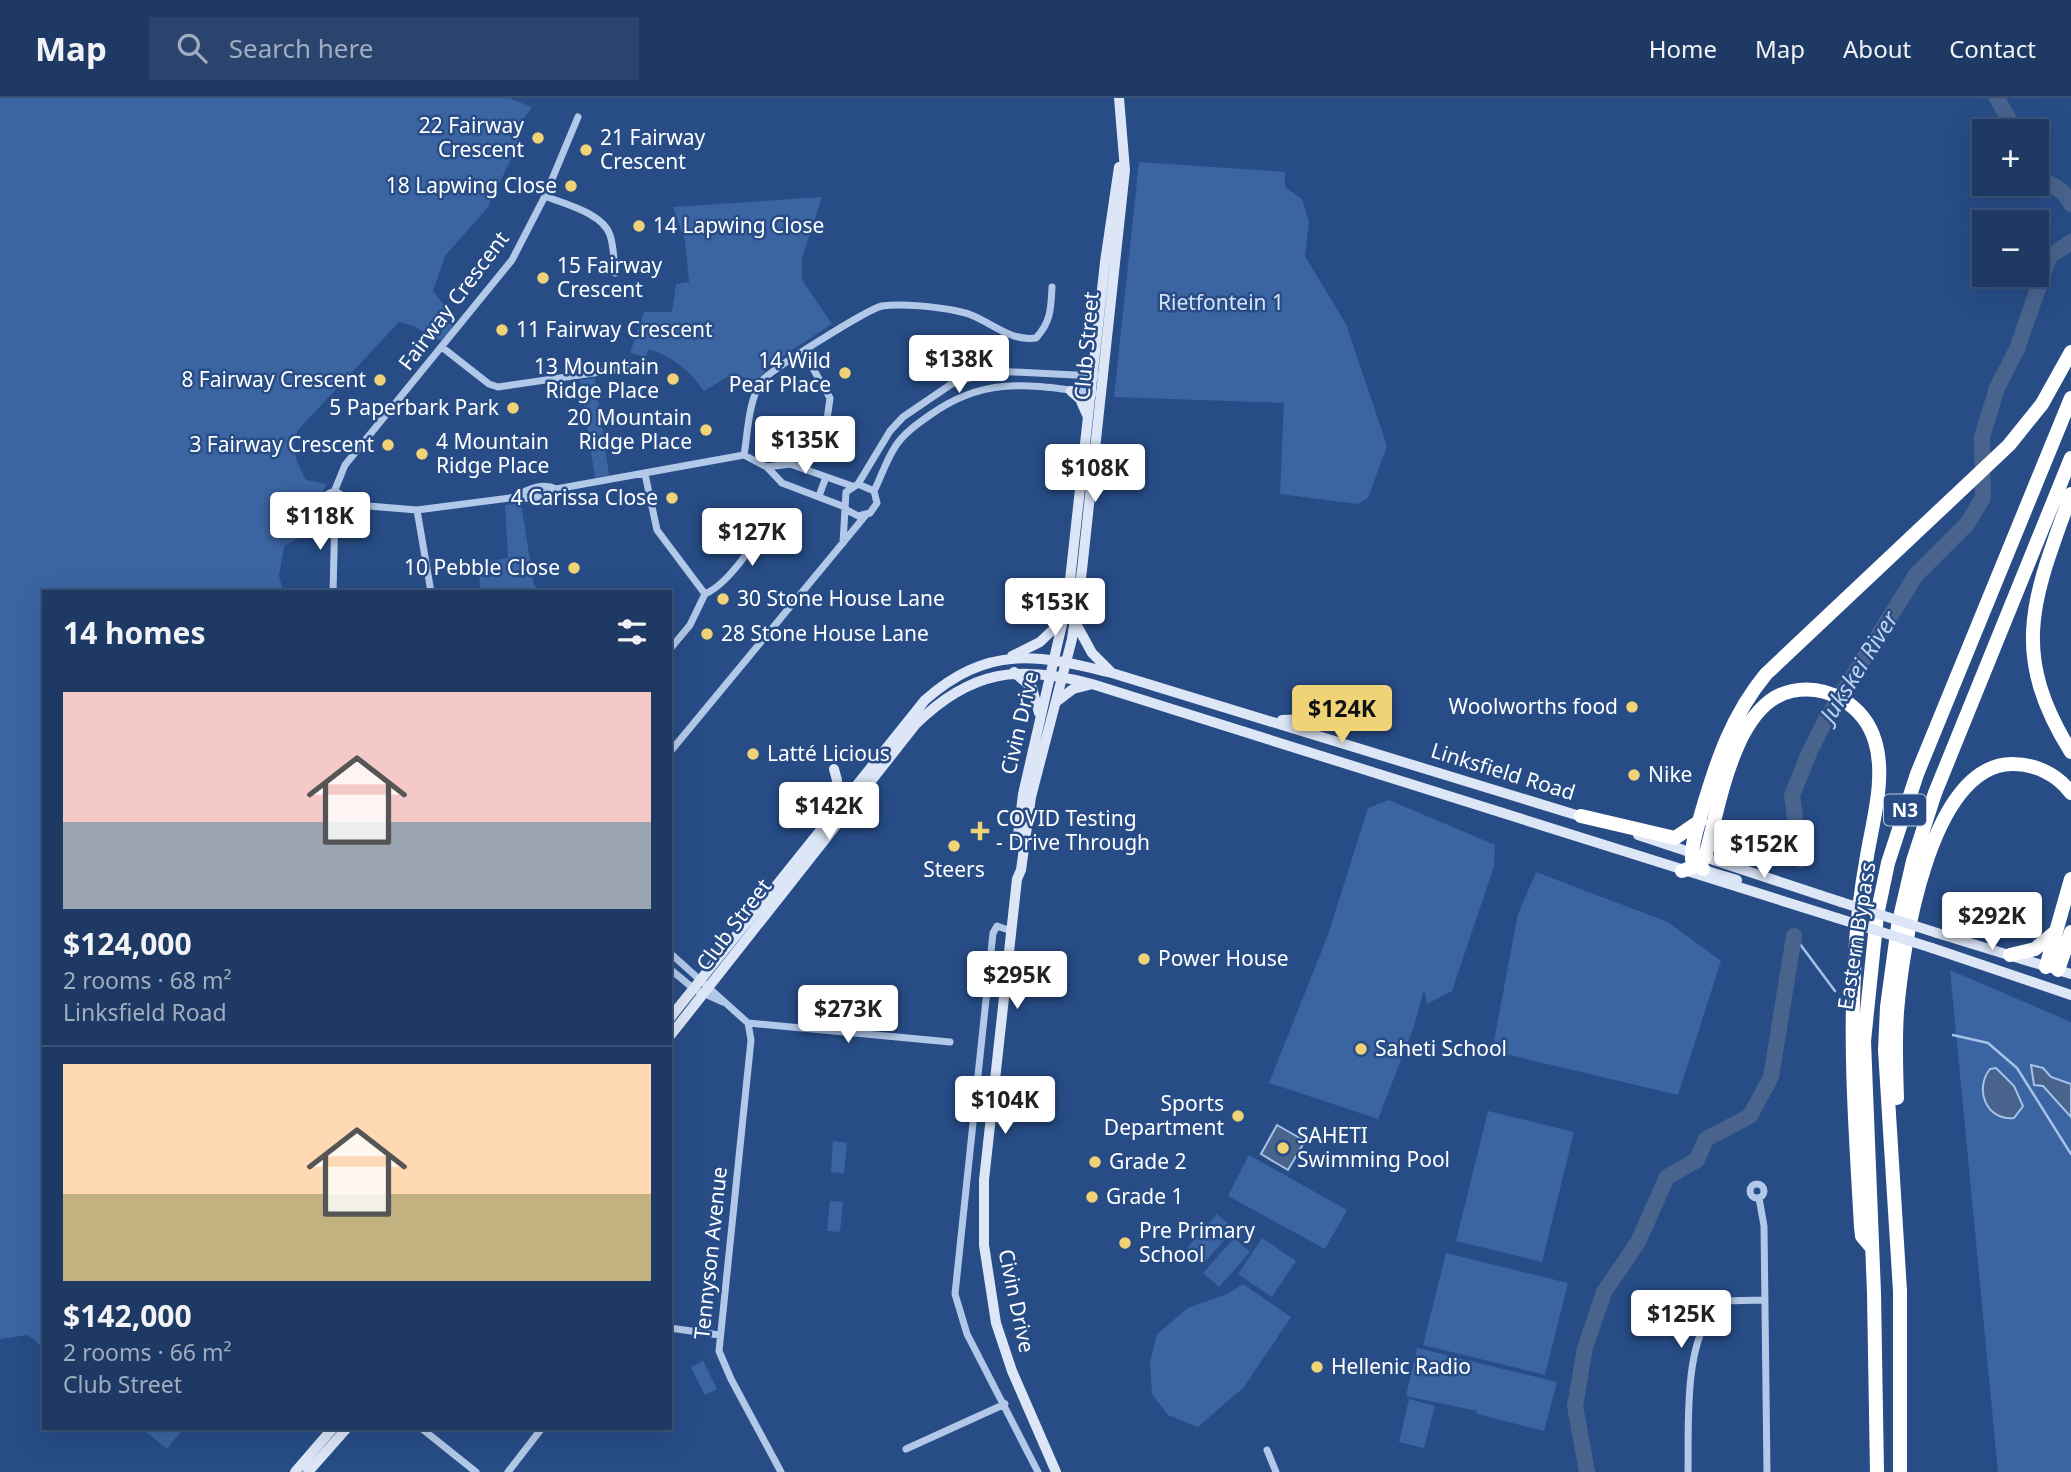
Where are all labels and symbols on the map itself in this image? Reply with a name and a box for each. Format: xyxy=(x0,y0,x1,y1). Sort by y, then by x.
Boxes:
place label: 22 Fairway Crescent xyxy=(419,111,524,163)
place label: 21 Fairway Crescent xyxy=(600,123,706,175)
marker: 22 Fairway Crescent xyxy=(530,130,546,146)
marker: 21 Fairway Crescent xyxy=(578,142,594,158)
place label: 18 Lapwing Close xyxy=(386,171,557,199)
marker: 18 Lapwing Close xyxy=(563,178,579,194)
place label: 14 Lapwing Close xyxy=(653,211,824,239)
marker: 14 Lapwing Close xyxy=(631,218,647,234)
street label: Fairway Crescent xyxy=(392,225,515,376)
place label: 15 Fairway Crescent xyxy=(557,251,663,303)
marker: 15 Fairway Crescent xyxy=(535,270,551,286)
park label: Rietfontein 1 xyxy=(1158,288,1284,316)
street label: Club Street xyxy=(1067,290,1105,401)
place label: 11 Fairway Crescent xyxy=(516,315,713,343)
marker: 11 Fairway Crescent xyxy=(494,322,510,338)
pin: $138K xyxy=(910,336,1008,395)
place label: 14 Wild Pear Place xyxy=(729,346,831,398)
place label: 13 Mountain Ridge Place xyxy=(534,352,659,404)
place label: 8 Fairway Crescent xyxy=(181,365,366,393)
marker: 14 Wild Pear Place xyxy=(837,365,853,381)
marker: 13 Mountain Ridge Place xyxy=(665,371,681,387)
marker: 8 Fairway Crescent xyxy=(372,372,388,388)
place label: 5 Paperbark Park xyxy=(329,393,500,421)
marker: 5 Paperbark Park xyxy=(505,400,521,416)
place label: 20 Mountain Ridge Place xyxy=(567,403,692,455)
pin: $135K xyxy=(756,416,854,476)
marker: 20 Mountain Ridge Place xyxy=(698,422,714,438)
place label: 4 Mountain Ridge Place xyxy=(436,427,549,479)
place label: 3 Fairway Crescent xyxy=(189,430,374,458)
marker: 3 Fairway Crescent xyxy=(380,437,396,453)
pin: $108K xyxy=(1046,444,1144,504)
marker: 4 Mountain Ridge Place xyxy=(414,446,430,462)
place label: 4 Carissa Close xyxy=(511,483,658,511)
marker: 4 Carissa Close xyxy=(664,490,680,506)
pin: $118K xyxy=(271,492,369,552)
pin: $127K xyxy=(703,508,801,568)
place label: 10 Pebble Close xyxy=(404,553,560,581)
marker: 10 Pebble Close xyxy=(566,560,582,576)
pin: $153K xyxy=(1006,578,1104,638)
place label: 30 Stone House Lane xyxy=(737,584,945,612)
marker: 30 Stone House Lane xyxy=(715,591,731,607)
water label: Jukskei River xyxy=(1809,604,1905,732)
place label: 28 Stone House Lane xyxy=(721,619,929,647)
marker: 28 Stone House Lane xyxy=(699,626,715,642)
street label: Civin Drive xyxy=(994,668,1044,777)
pin: $124K xyxy=(1293,686,1391,745)
place label: Woolworths food xyxy=(1449,692,1618,720)
marker: Woolworths food xyxy=(1624,699,1640,715)
street label: Linksfield Road xyxy=(1428,736,1579,806)
place label: Latté Licious xyxy=(767,739,890,767)
marker: Latté Licious xyxy=(745,746,761,762)
place label: Nike xyxy=(1648,760,1692,788)
marker: Nike xyxy=(1626,767,1642,783)
pin: $142K xyxy=(780,782,878,842)
road number: N3 xyxy=(1884,794,1926,825)
place label: COVID Testing - Drive Through xyxy=(996,804,1150,856)
pin: $152K xyxy=(1715,820,1813,880)
marker: COVID Testing - Drive Through xyxy=(970,821,990,841)
marker: Steers xyxy=(946,838,962,854)
place label: Steers xyxy=(923,855,985,883)
street label: Eastern Bypass xyxy=(1831,860,1882,1012)
street label: Club Street xyxy=(689,872,777,976)
pin: $292K xyxy=(1943,892,2041,952)
place label: Power House xyxy=(1158,944,1289,972)
pin: $295K xyxy=(968,951,1066,1011)
marker: Power House xyxy=(1136,951,1152,967)
pin: $273K xyxy=(799,986,897,1045)
place label: Saheti School xyxy=(1375,1034,1507,1062)
marker: Saheti School xyxy=(1353,1041,1369,1057)
pin: $104K xyxy=(956,1076,1054,1136)
place label: Sports Department xyxy=(1104,1089,1224,1141)
marker: Sports Department xyxy=(1230,1108,1246,1124)
place label: SAHETI Swimming Pool xyxy=(1297,1121,1450,1173)
marker: SAHETI Swimming Pool xyxy=(1275,1140,1291,1156)
place label: Grade 2 xyxy=(1109,1147,1187,1175)
marker: Grade 2 xyxy=(1087,1154,1103,1170)
street label: Tennyson Avenue xyxy=(687,1165,733,1341)
place label: Grade 1 xyxy=(1106,1182,1184,1210)
marker: Grade 1 xyxy=(1084,1189,1100,1205)
place label: Pre Primary School xyxy=(1139,1216,1255,1268)
marker: Pre Primary School xyxy=(1117,1235,1133,1251)
street label: Civin Drive xyxy=(992,1246,1042,1355)
pin: $125K xyxy=(1632,1290,1730,1350)
place label: Hellenic Radio xyxy=(1331,1352,1471,1380)
marker: Hellenic Radio xyxy=(1309,1359,1325,1375)

